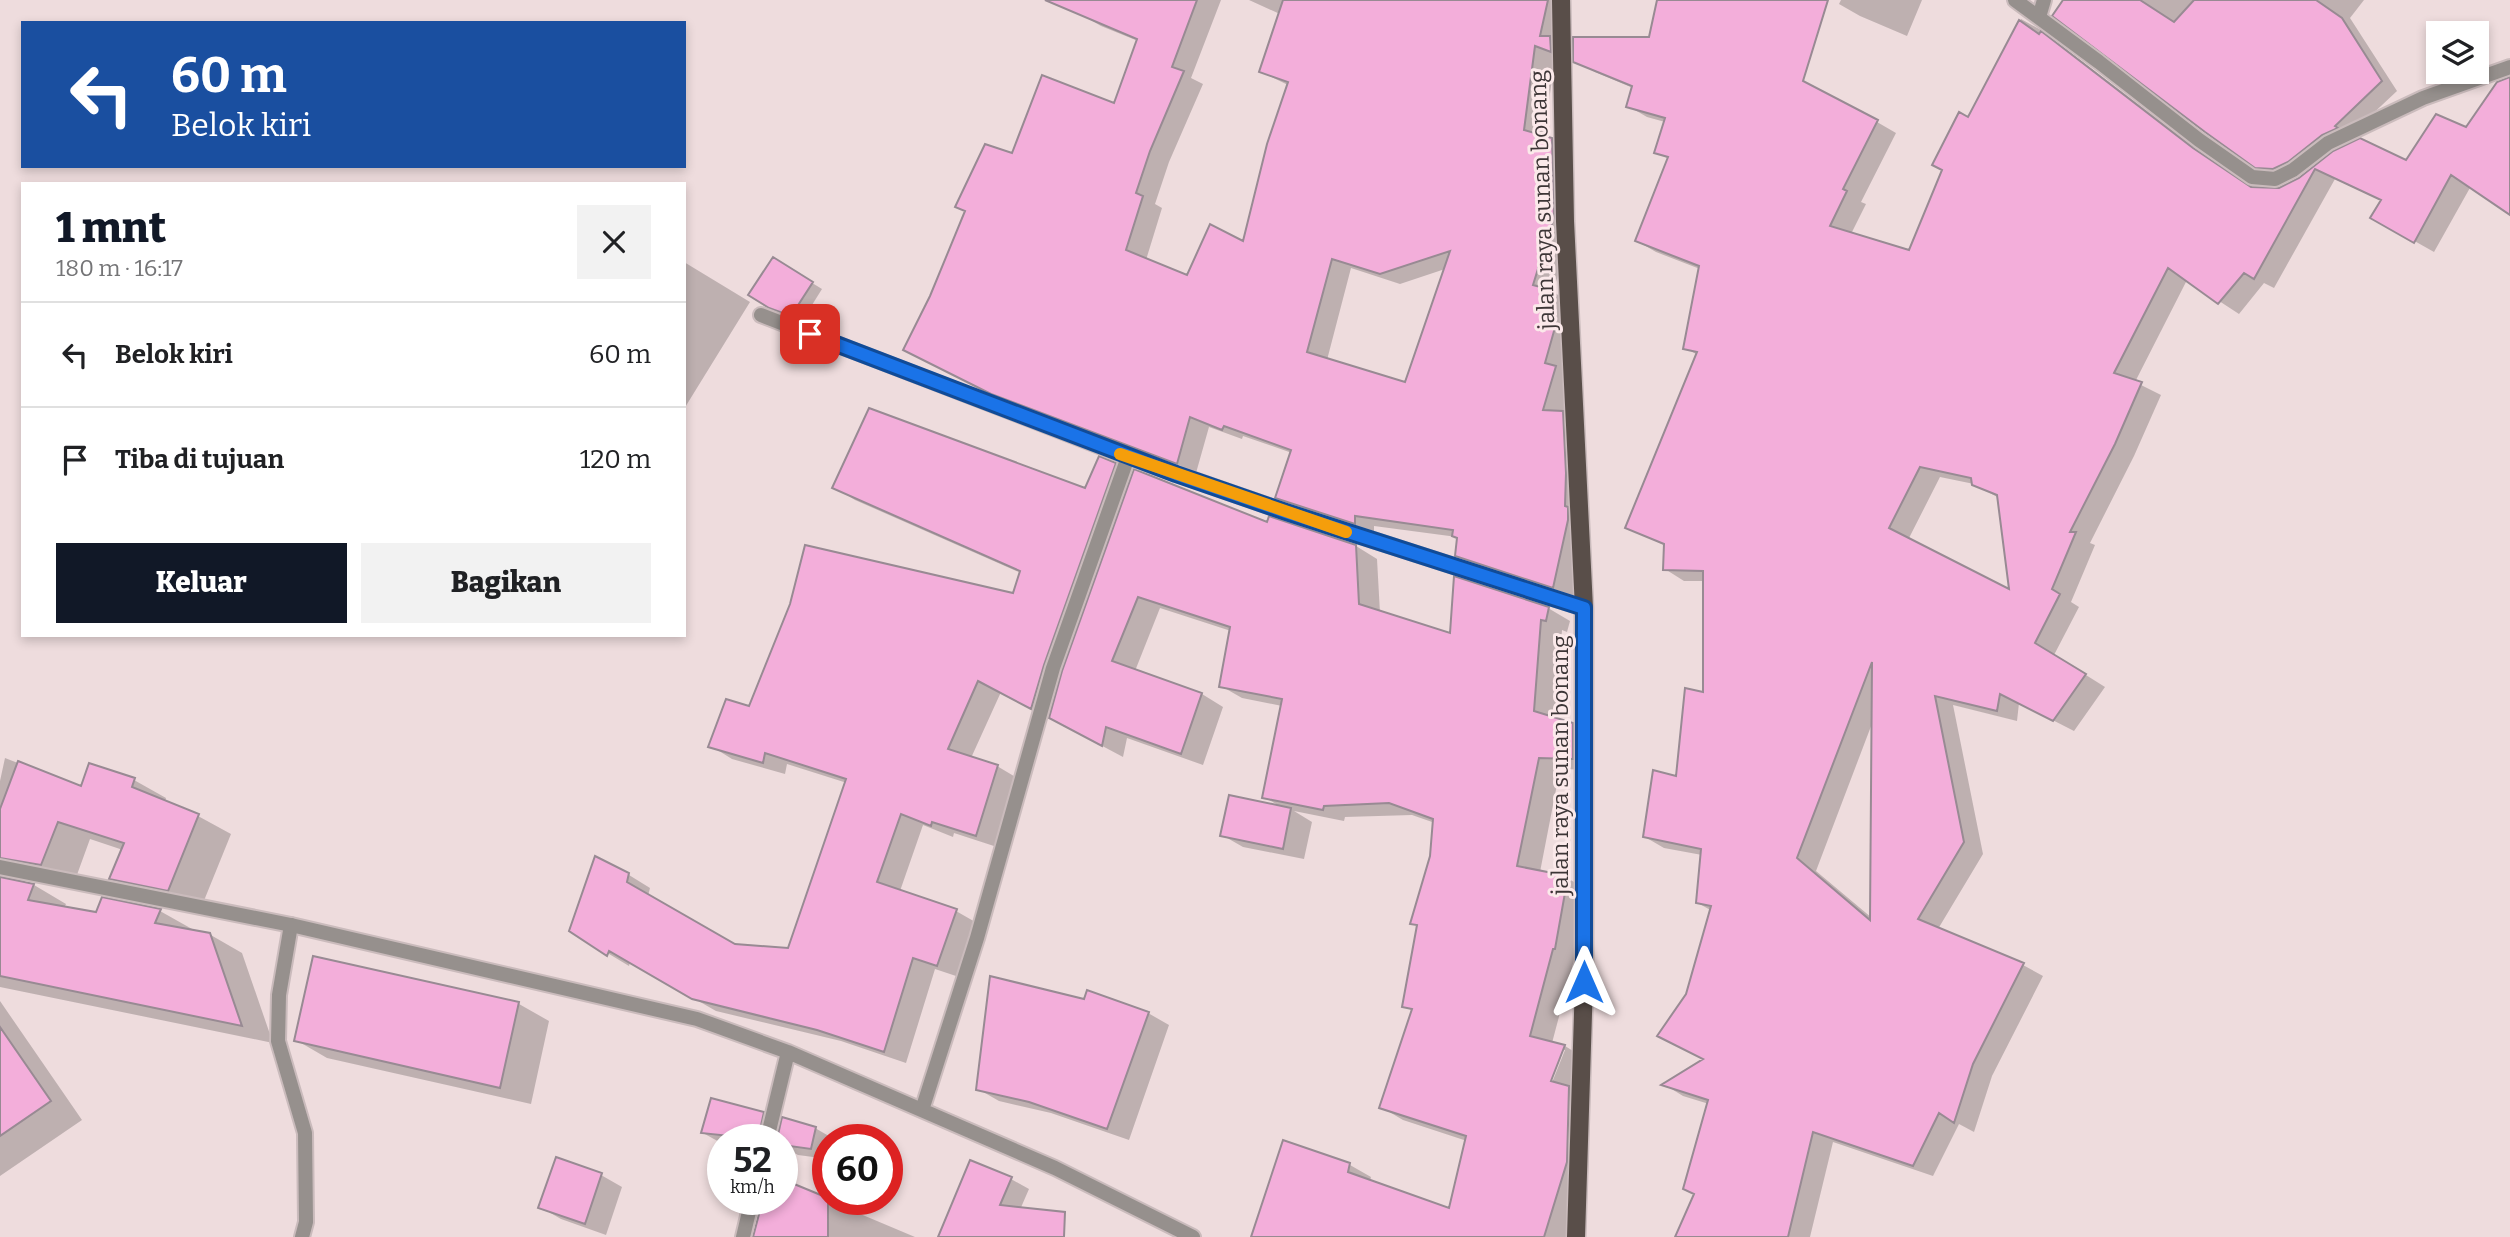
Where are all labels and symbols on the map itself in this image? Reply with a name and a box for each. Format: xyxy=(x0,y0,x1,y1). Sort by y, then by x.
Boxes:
street label: jalan raya sunan bonang xyxy=(1523,70,1561,331)
pin xyxy=(780,304,840,364)
street label: jalan raya sunan bonang xyxy=(1546,635,1574,896)
position arrow xyxy=(1547,945,1621,1019)
speed limit sign: 60 xyxy=(812,1124,903,1215)

